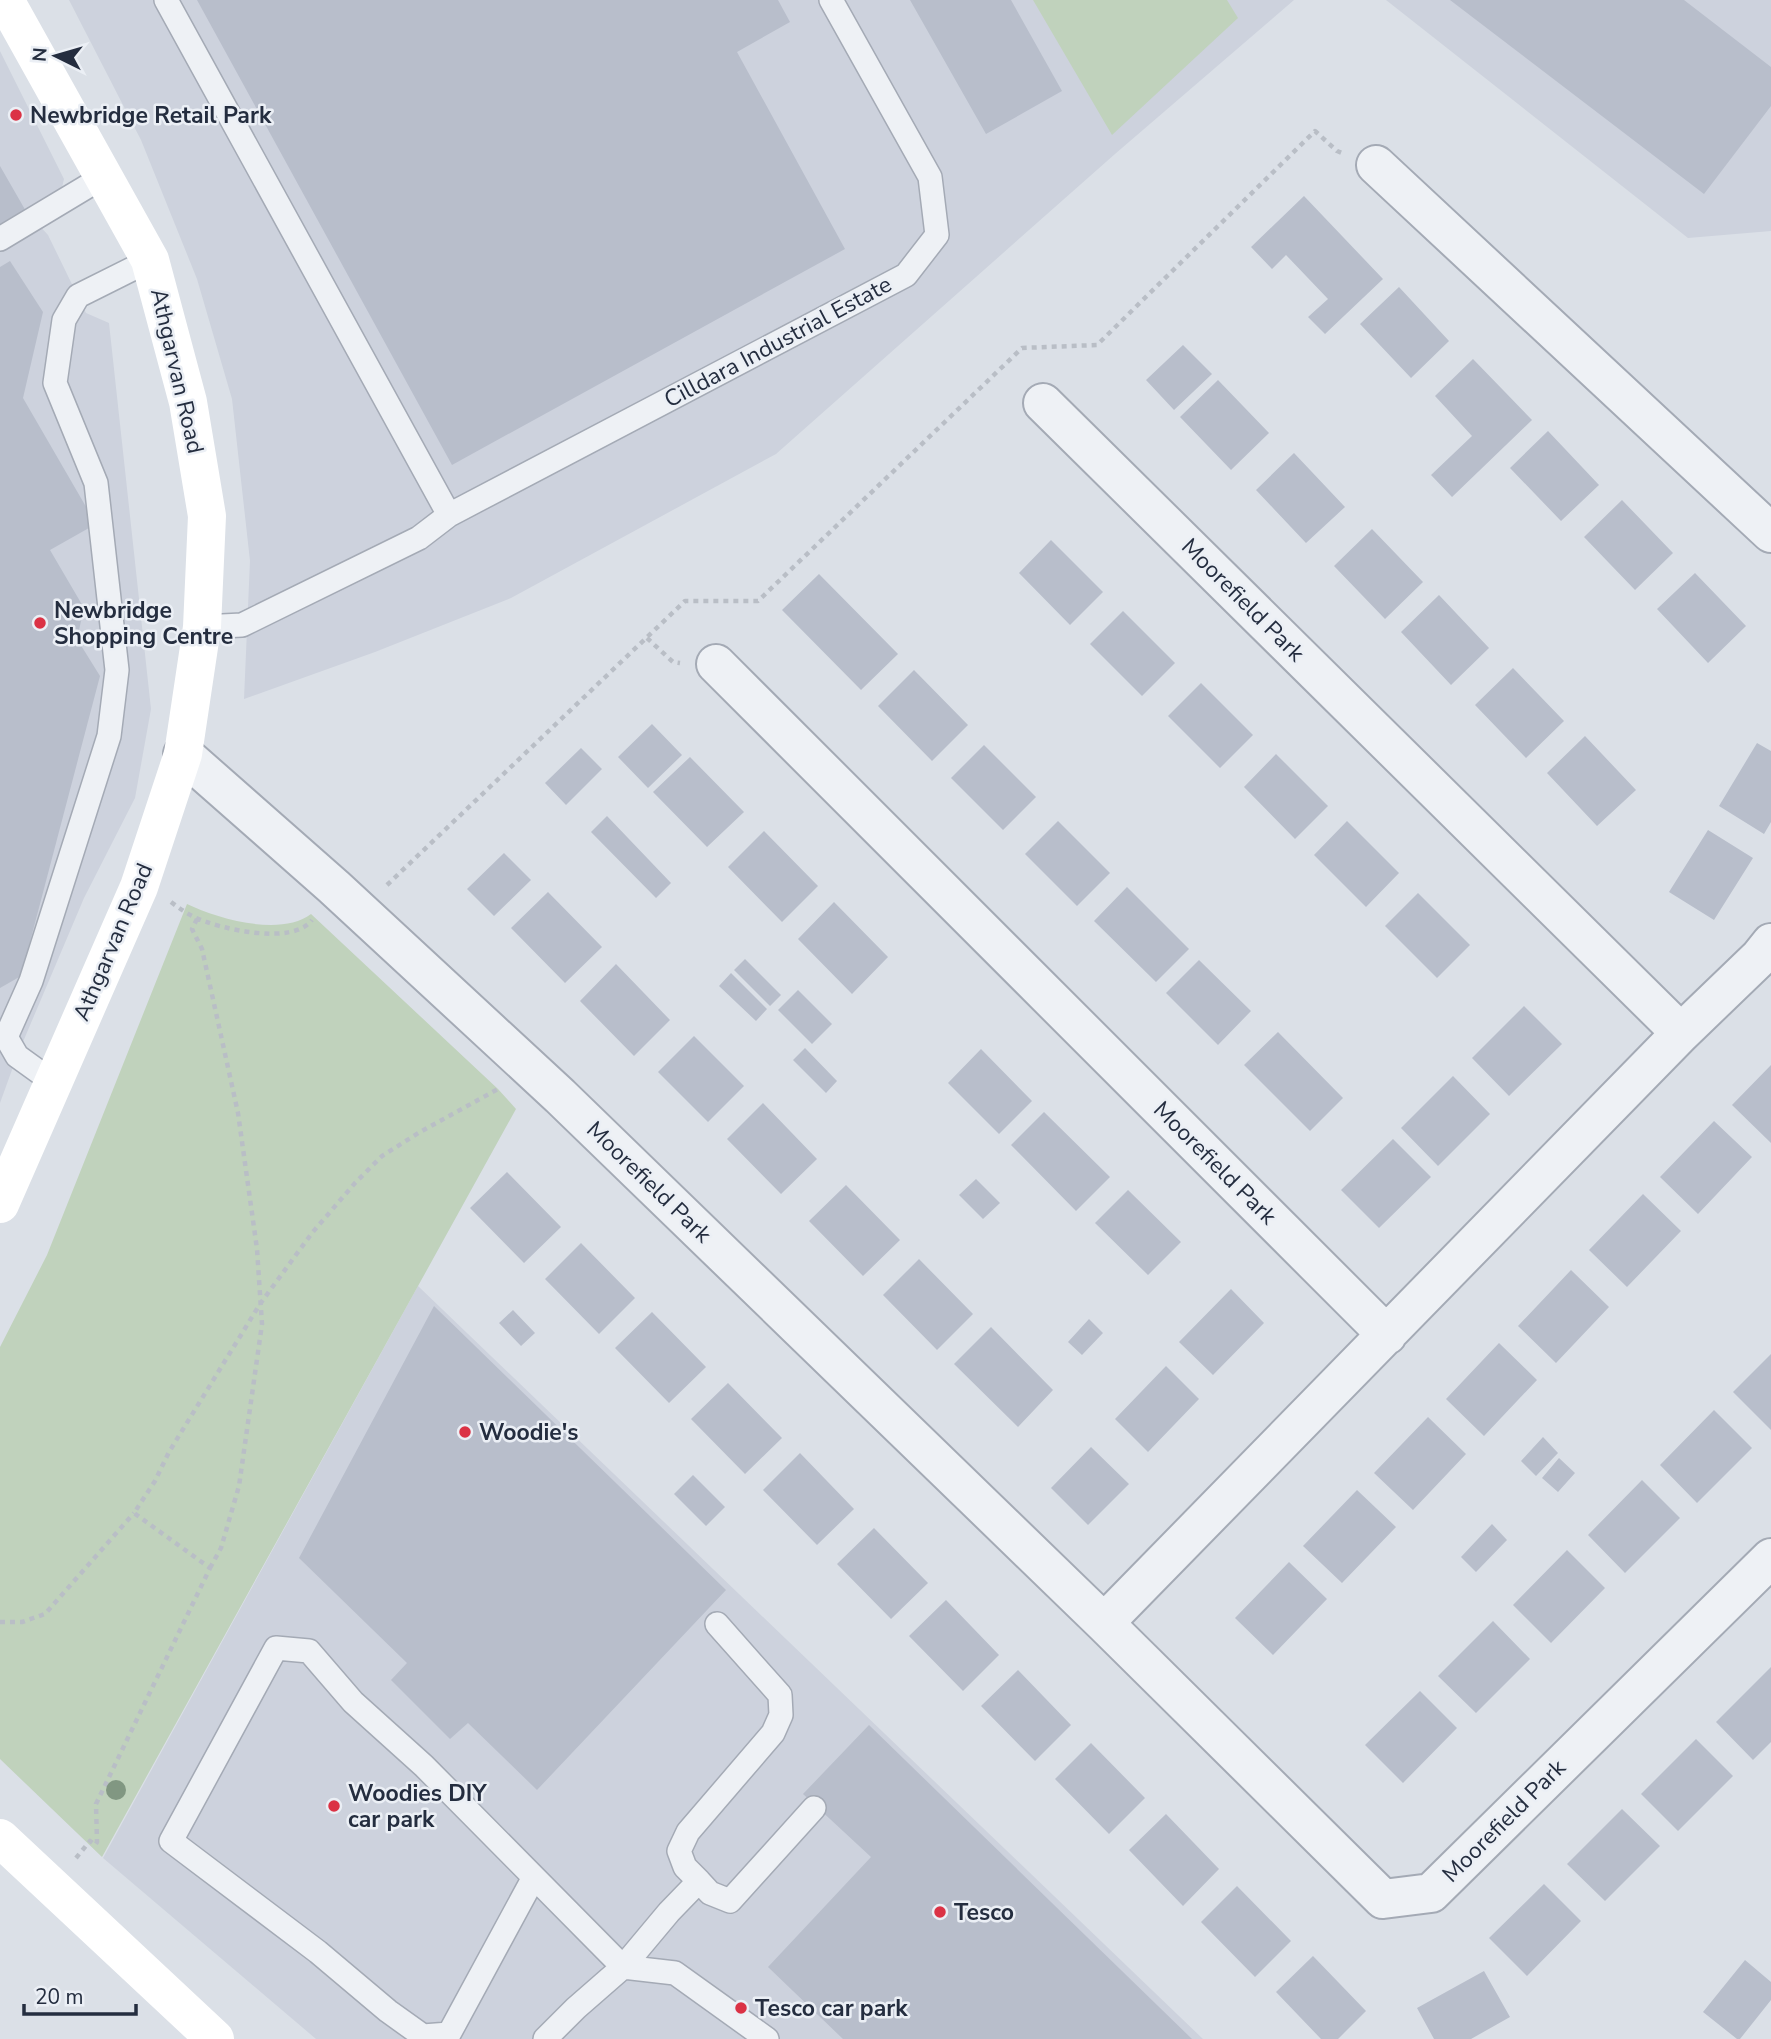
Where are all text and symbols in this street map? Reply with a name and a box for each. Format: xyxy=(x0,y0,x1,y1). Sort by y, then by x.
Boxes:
north arrow xyxy=(21,21,91,91)
text: N xyxy=(26,46,54,63)
place label: Newbridge Retail Park xyxy=(30,100,272,131)
marker: Newbridge Retail Park xyxy=(8,107,24,123)
street label: Cilldara Industrial Estate xyxy=(659,269,897,415)
street label: Athgarvan Road xyxy=(143,285,211,457)
street label: Moorefield Park xyxy=(1175,532,1312,669)
place label: Newbridge Shopping Centre xyxy=(54,595,233,652)
marker: Newbridge Shopping Centre xyxy=(32,615,48,631)
street label: Athgarvan Road xyxy=(66,858,160,1026)
street label: Moorefield Park xyxy=(1147,1095,1284,1232)
street label: Moorefield Park xyxy=(580,1114,719,1250)
place label: Woodie's xyxy=(479,1417,579,1448)
marker: Woodie's xyxy=(457,1424,473,1440)
street label: Moorefield Park xyxy=(1436,1752,1573,1889)
place label: Woodies DIY car park xyxy=(348,1778,487,1835)
marker: Woodies DIY car park xyxy=(326,1798,342,1814)
place label: Tesco xyxy=(954,1897,1014,1928)
marker: Tesco xyxy=(932,1904,948,1920)
scale bar xyxy=(24,1972,136,2016)
text: 20 m xyxy=(35,1983,84,2011)
place label: Tesco car park xyxy=(755,1993,908,2024)
marker: Tesco car park xyxy=(733,2000,749,2016)

